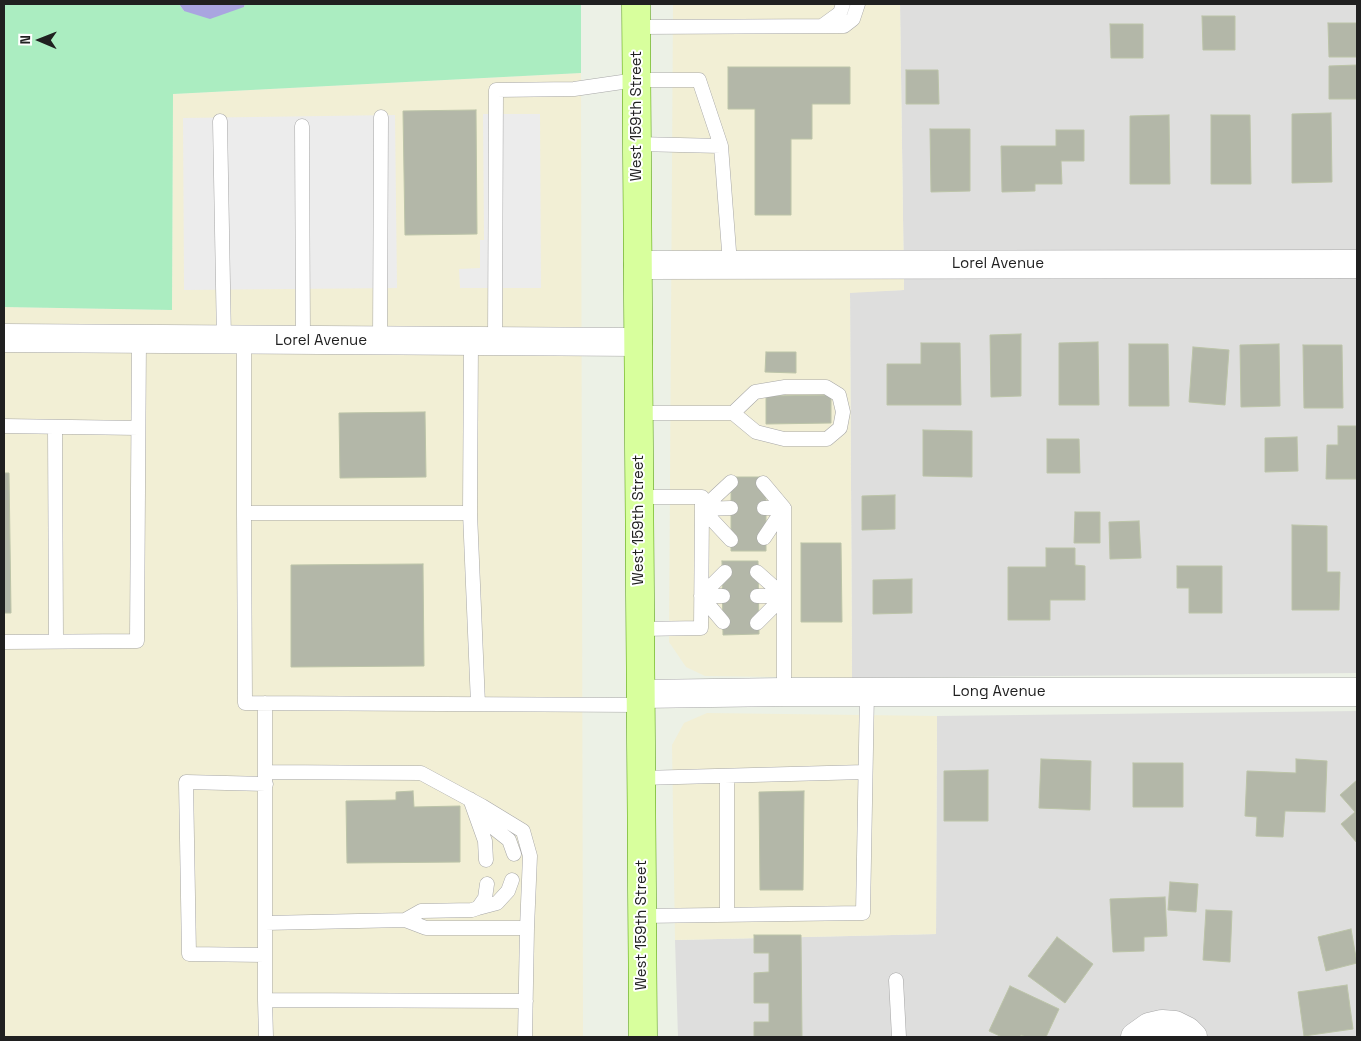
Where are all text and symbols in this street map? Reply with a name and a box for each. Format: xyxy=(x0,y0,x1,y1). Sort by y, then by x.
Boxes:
north arrow xyxy=(15,15,65,65)
text: N xyxy=(16,35,34,45)
street label: West 159th Street xyxy=(628,51,646,181)
street label: Lorel Avenue xyxy=(952,255,1044,273)
street label: Lorel Avenue xyxy=(275,332,367,350)
street label: West 159th Street xyxy=(630,455,648,585)
street label: Long Avenue xyxy=(952,683,1046,701)
street label: West 159th Street xyxy=(633,860,651,990)

